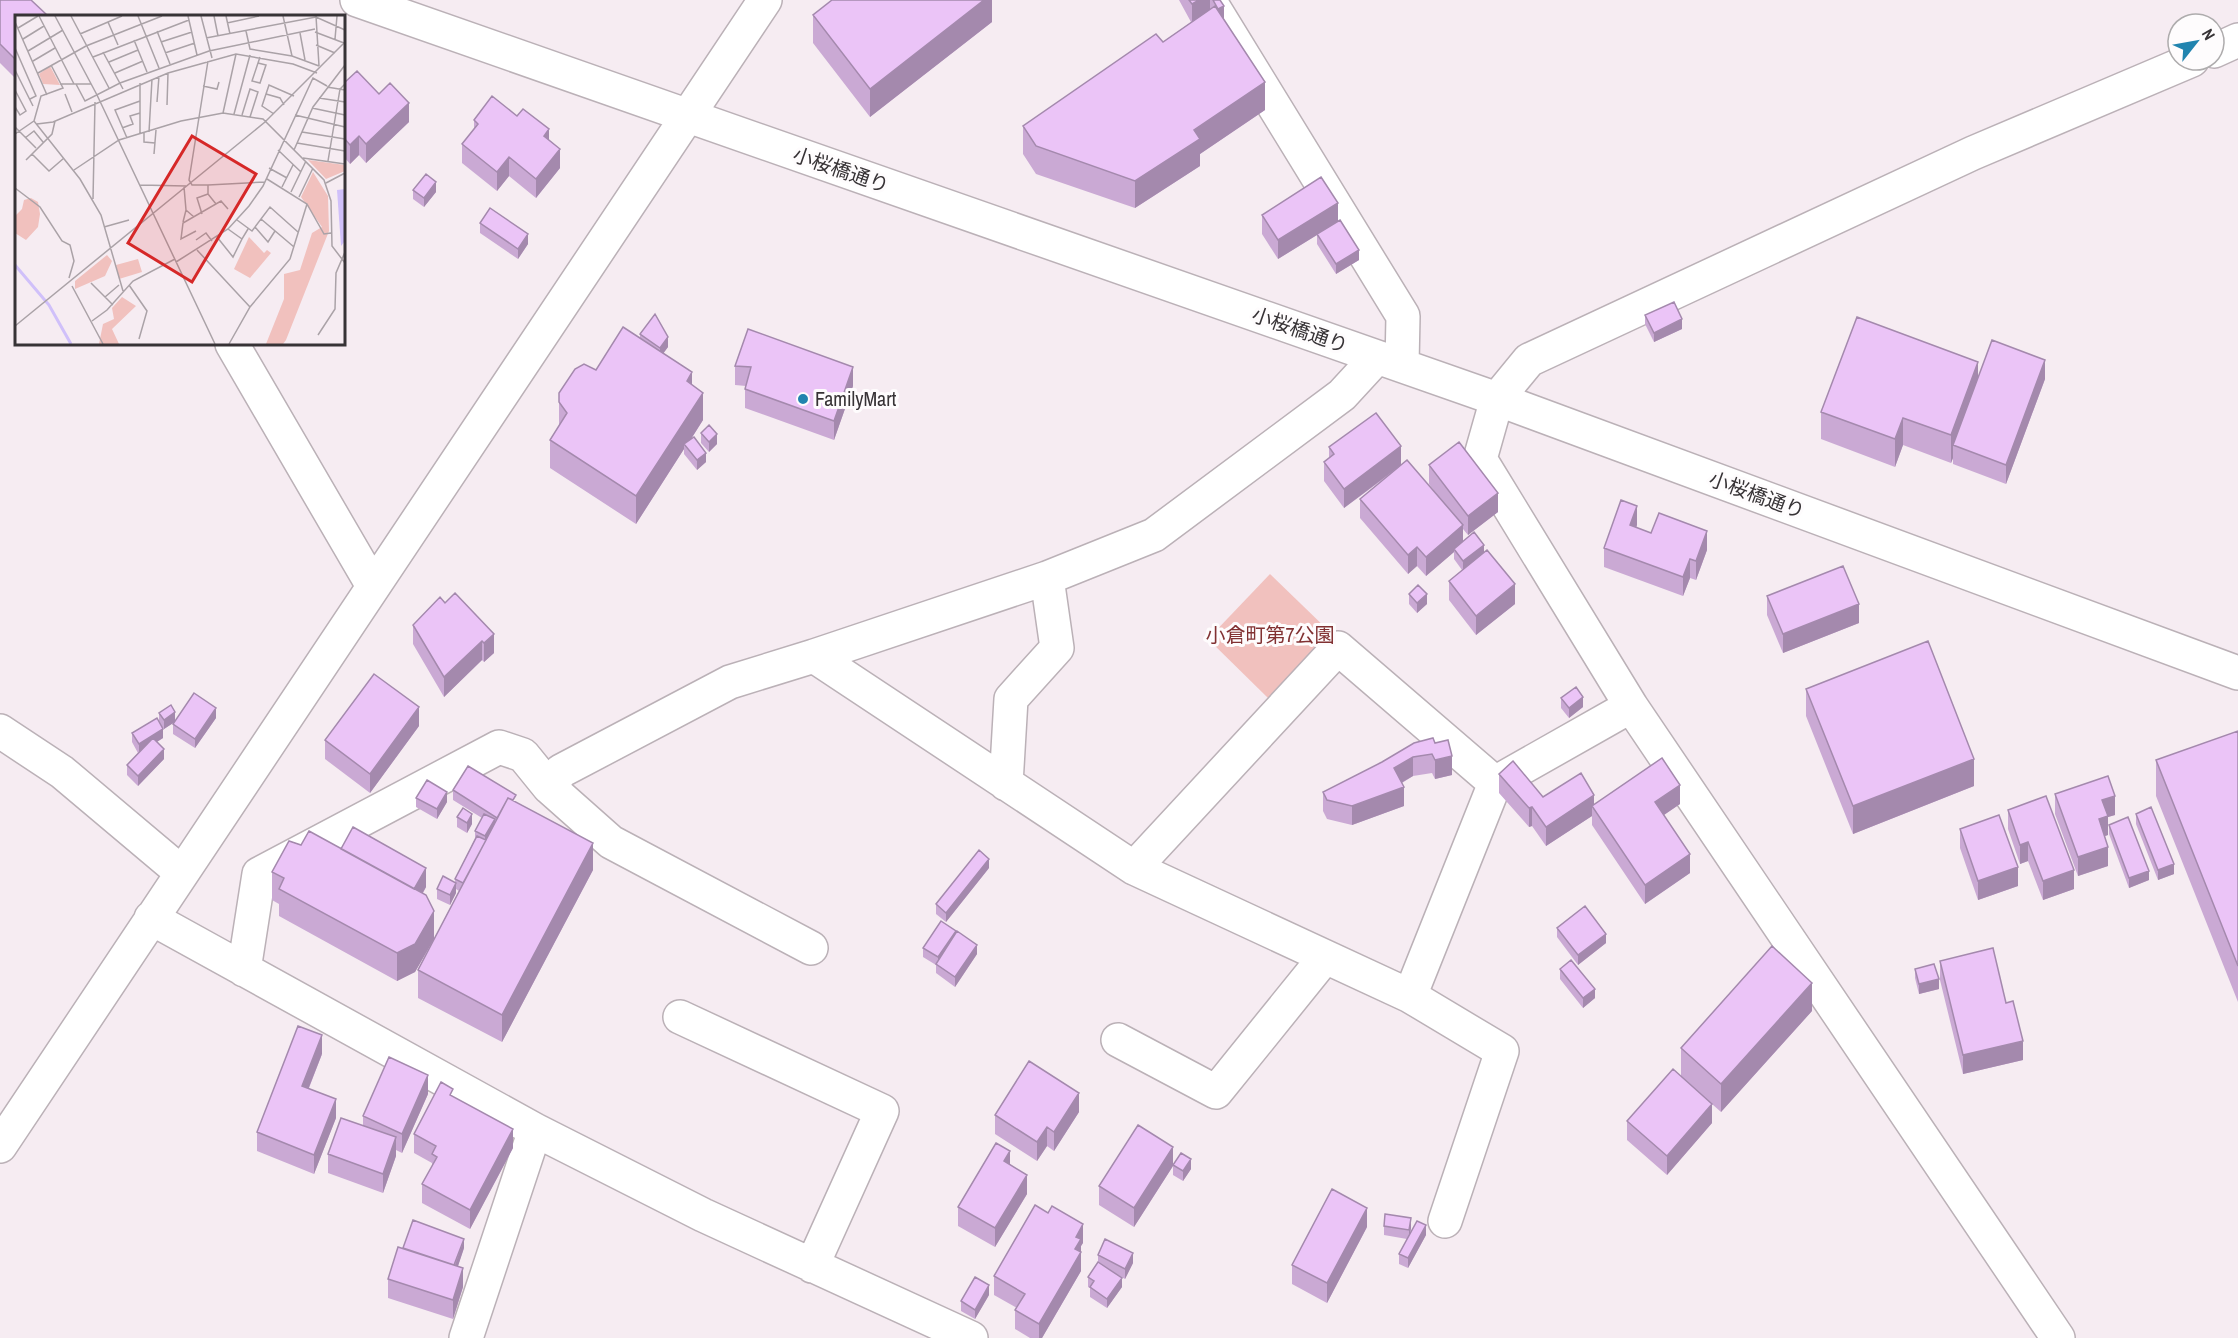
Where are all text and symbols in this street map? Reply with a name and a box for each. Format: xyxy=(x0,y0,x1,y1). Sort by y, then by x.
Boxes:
north arrow xyxy=(2166,12,2226,72)
inset map xyxy=(15,15,345,345)
text: N xyxy=(2197,25,2221,44)
street label: 小桜橋通り xyxy=(789,140,893,199)
street label: 小桜橋通り xyxy=(1248,300,1352,359)
place label: FamilyMart xyxy=(815,385,897,412)
marker: FamilyMart xyxy=(796,392,810,406)
street label: 小桜橋通り xyxy=(1706,465,1809,524)
park label: 小倉町第7公園 xyxy=(1205,621,1335,648)

